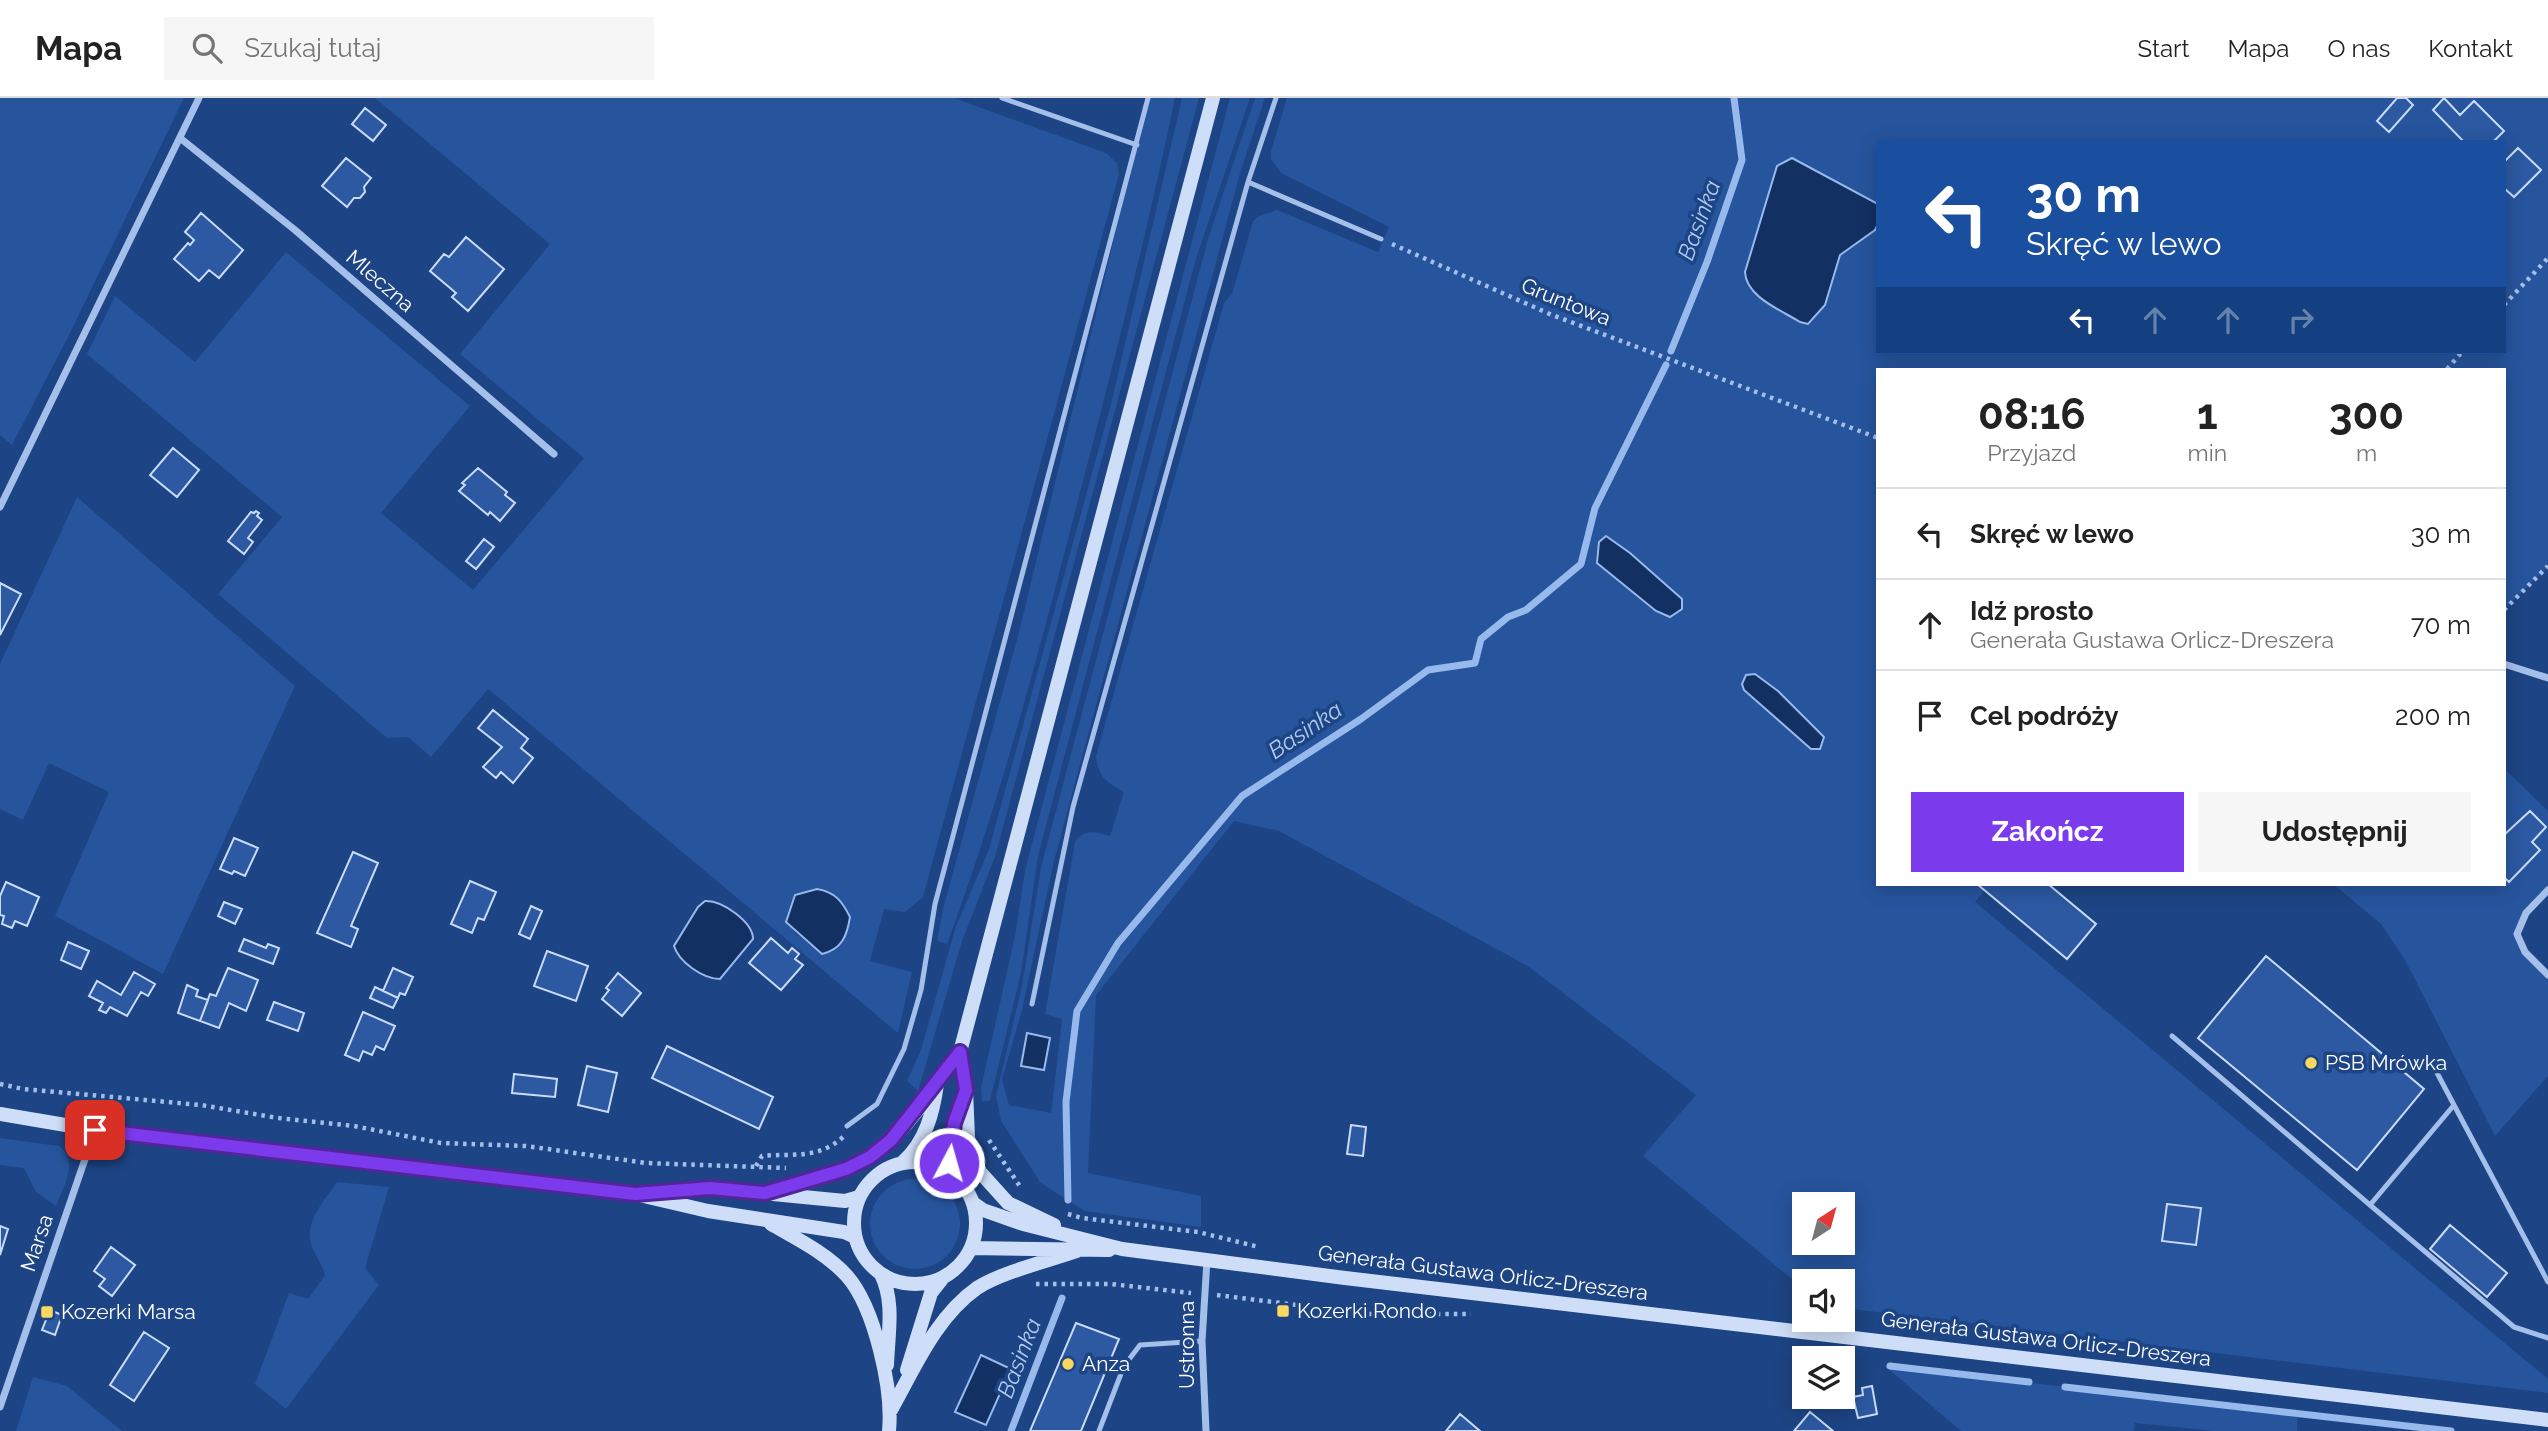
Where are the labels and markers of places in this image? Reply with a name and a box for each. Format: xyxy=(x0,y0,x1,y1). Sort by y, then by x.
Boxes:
place label: PSB Mrówka xyxy=(2325,1050,2447,1075)
marker: PSB Mrówka xyxy=(2303,1055,2319,1071)
pin xyxy=(65,1100,125,1160)
place label: Kozerki Rondo xyxy=(1297,1298,1437,1323)
place label: Kozerki Marsa xyxy=(61,1299,196,1324)
marker: Kozerki Rondo xyxy=(1275,1303,1291,1319)
marker: Kozerki Marsa xyxy=(39,1304,55,1320)
place label: Anza xyxy=(1082,1351,1130,1376)
marker: Anza xyxy=(1060,1356,1076,1372)

